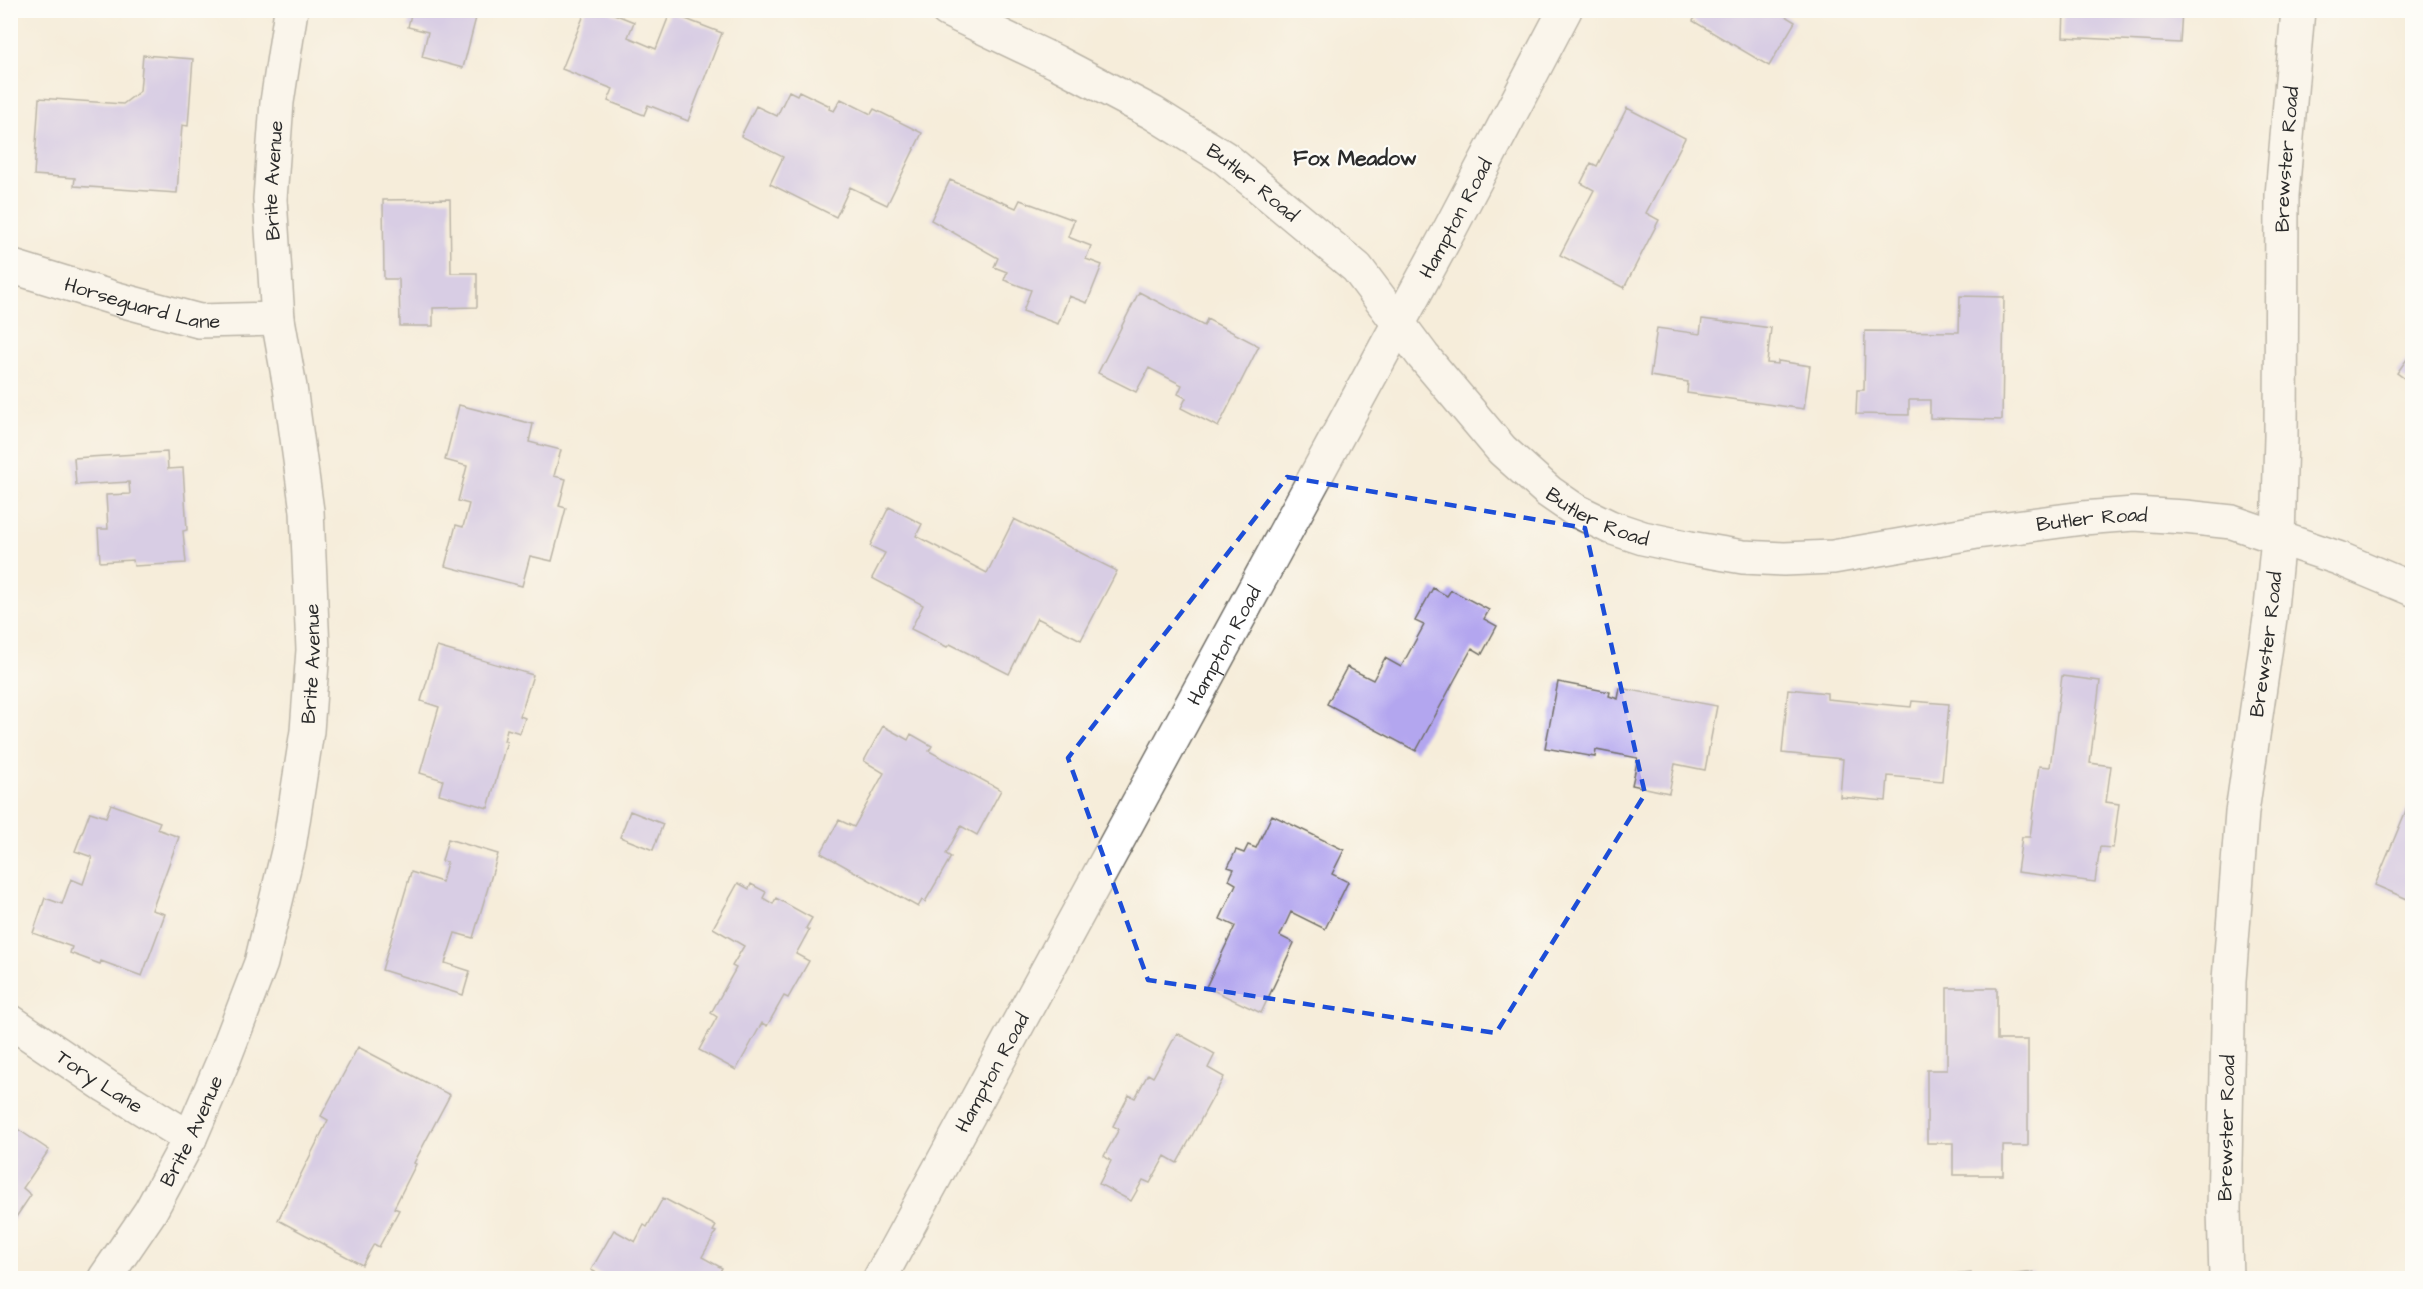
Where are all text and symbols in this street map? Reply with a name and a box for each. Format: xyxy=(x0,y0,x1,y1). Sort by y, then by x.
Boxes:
street label: Brewster Road xyxy=(2269,85,2306,232)
street label: Brite Avenue xyxy=(257,119,291,241)
street label: Butler Road xyxy=(1201,137,1304,229)
district label: Fox Meadow xyxy=(1293,144,1417,173)
street label: Hampton Road xyxy=(1413,154,1500,284)
street label: Horseguard Lane xyxy=(61,271,221,336)
street label: Butler Road xyxy=(1540,481,1651,554)
street label: Butler Road xyxy=(2035,501,2148,539)
street label: Brewster Road xyxy=(2243,570,2290,719)
street label: Hampton Road xyxy=(1181,581,1269,711)
street label: Brite Avenue xyxy=(295,603,328,725)
street label: Hampton Road xyxy=(949,1008,1036,1138)
street label: Tory Lane xyxy=(50,1043,148,1121)
street label: Brewster Road xyxy=(2211,1055,2242,1201)
street label: Brite Avenue xyxy=(153,1071,230,1192)

